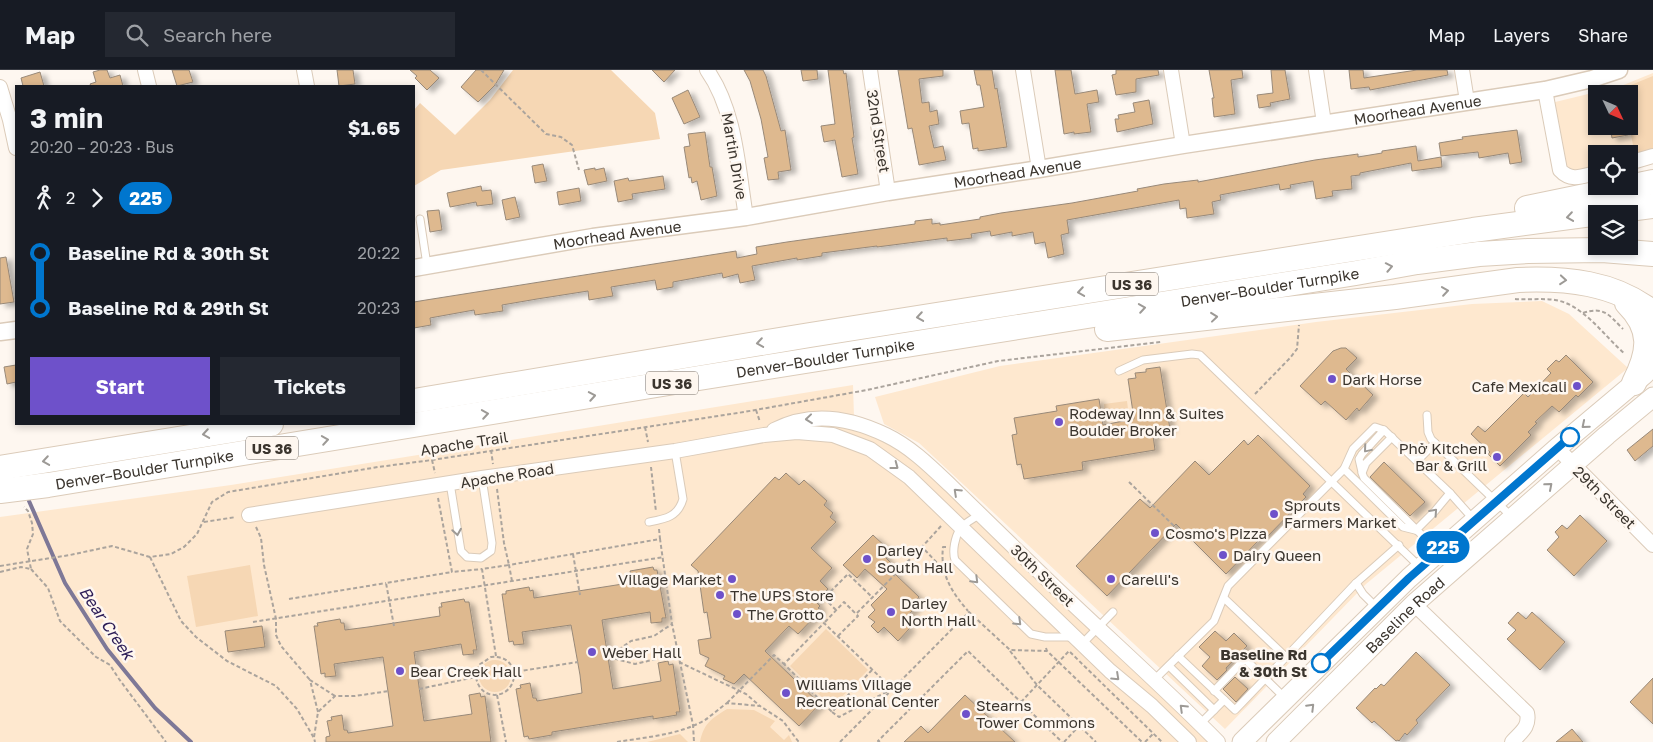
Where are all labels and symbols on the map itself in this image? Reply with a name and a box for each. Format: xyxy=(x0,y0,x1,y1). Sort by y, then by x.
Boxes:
north arrow xyxy=(1588,85,1638,135)
street label: 32nd Street xyxy=(864,88,894,174)
street label: Moorhead Avenue xyxy=(1352,91,1483,128)
street label: Martin Drive xyxy=(719,111,752,201)
street label: Moorhead Avenue xyxy=(952,153,1083,191)
one-way arrow xyxy=(1566,211,1574,222)
street label: Moorhead Avenue xyxy=(552,217,683,253)
one-way arrow xyxy=(1384,262,1393,273)
street label: Denver–Boulder Turnpike xyxy=(1179,264,1360,310)
road number: US 36 xyxy=(1106,272,1158,295)
one-way arrow xyxy=(1560,274,1568,285)
one-way arrow xyxy=(1076,286,1084,297)
one-way arrow xyxy=(1440,286,1449,296)
one-way arrow xyxy=(1138,303,1146,314)
one-way arrow xyxy=(916,312,925,322)
one-way arrow xyxy=(1210,312,1218,323)
street label: Denver–Boulder Turnpike xyxy=(735,335,916,381)
one-way arrow xyxy=(755,338,764,348)
place label: Dark Horse xyxy=(1342,370,1422,388)
road number: US 36 xyxy=(646,372,698,394)
marker: Dark Horse xyxy=(1326,373,1338,385)
place label: Cafe Mexicali xyxy=(1472,377,1567,395)
marker: Cafe Mexicali xyxy=(1571,380,1583,392)
one-way arrow xyxy=(588,392,596,402)
place label: Rodeway Inn & Suites Boulder Broker xyxy=(1069,404,1224,439)
one-way arrow xyxy=(481,409,490,419)
one-way arrow xyxy=(805,413,813,424)
marker: Rodeway Inn & Suites Boulder Broker xyxy=(1053,416,1065,428)
one-way arrow xyxy=(1581,419,1590,428)
street label: Apache Trail xyxy=(419,427,509,459)
unlabelled marker xyxy=(1560,427,1580,447)
one-way arrow xyxy=(202,429,210,439)
one-way arrow xyxy=(320,435,329,445)
road number: US 36 xyxy=(246,436,298,459)
place label: Phở Kitchen Bar & Grill xyxy=(1399,439,1487,474)
one-way arrow xyxy=(1363,444,1372,453)
street label: Denver–Boulder Turnpike xyxy=(54,446,235,493)
marker: Phở Kitchen Bar & Grill xyxy=(1491,451,1503,463)
one-way arrow xyxy=(41,455,50,465)
street label: Apache Road xyxy=(459,459,555,491)
one-way arrow xyxy=(889,460,899,469)
street label: 29th Street xyxy=(1570,462,1640,532)
one-way arrow xyxy=(1544,482,1553,491)
one-way arrow xyxy=(954,489,963,498)
place label: Sprouts Farmers Market xyxy=(1284,496,1397,531)
marker: Sprouts Farmers Market xyxy=(1268,508,1280,520)
one-way arrow xyxy=(1428,509,1437,518)
place label: Cosmo's Pizza xyxy=(1165,524,1267,542)
one-way arrow xyxy=(452,527,462,536)
marker: Cosmo's Pizza xyxy=(1149,527,1161,539)
line badge: 225 xyxy=(1414,531,1472,563)
street label: 30th Street xyxy=(1007,540,1079,610)
place label: Darley South Hall xyxy=(877,541,953,576)
place label: Dairy Queen xyxy=(1233,546,1321,564)
marker: Dairy Queen xyxy=(1217,549,1229,561)
marker: Darley South Hall xyxy=(861,553,873,565)
place label: Village Market xyxy=(618,570,722,588)
place label: Carelli's xyxy=(1121,570,1179,588)
marker: Village Market xyxy=(726,573,738,585)
marker: Carelli's xyxy=(1105,573,1117,585)
street label: Baseline Road xyxy=(1361,573,1448,657)
one-way arrow xyxy=(970,574,979,583)
water label: Bear Creek xyxy=(75,583,140,665)
place label: The UPS Store xyxy=(730,586,834,604)
marker: The UPS Store xyxy=(714,589,726,601)
place label: Darley North Hall xyxy=(901,594,976,629)
place label: The Grotto xyxy=(747,605,824,623)
marker: Darley North Hall xyxy=(885,606,897,618)
marker: The Grotto xyxy=(731,608,743,620)
one-way arrow xyxy=(1013,616,1022,625)
place label: Weber Hall xyxy=(602,643,682,661)
place label: Baseline Rd & 30th St xyxy=(1220,645,1307,680)
marker: Weber Hall xyxy=(586,646,598,658)
marker: Baseline Rd & 30th St xyxy=(1311,653,1331,673)
place label: Bear Creek Hall xyxy=(410,662,522,680)
marker: Bear Creek Hall xyxy=(394,665,406,677)
one-way arrow xyxy=(1110,671,1119,680)
place label: Williams Village Recreational Center xyxy=(796,675,940,710)
marker: Williams Village Recreational Center xyxy=(780,687,792,699)
place label: Stearns Tower Commons xyxy=(976,696,1095,731)
one-way arrow xyxy=(1305,704,1314,713)
one-way arrow xyxy=(1180,705,1189,714)
marker: Stearns Tower Commons xyxy=(960,708,972,720)

